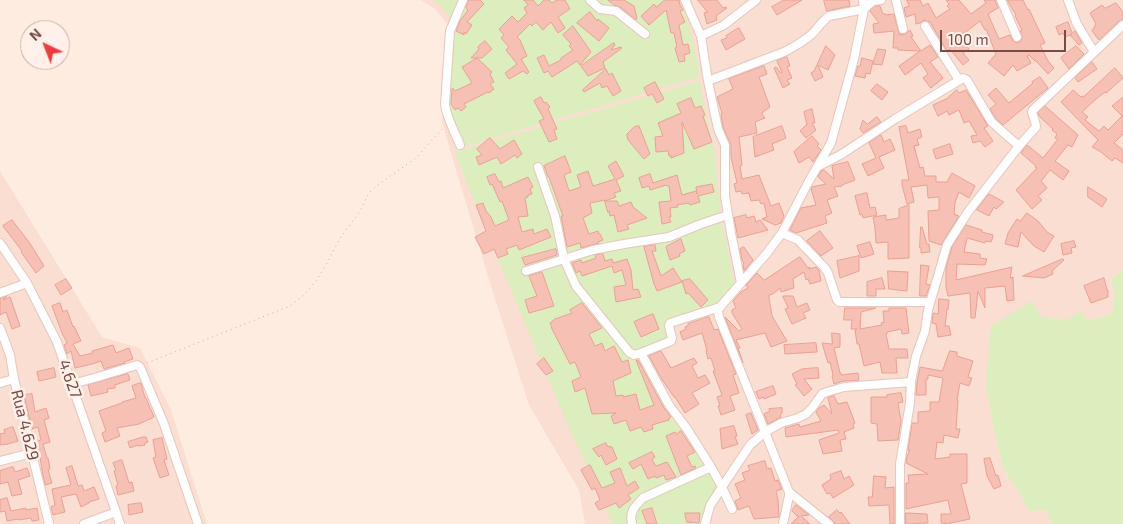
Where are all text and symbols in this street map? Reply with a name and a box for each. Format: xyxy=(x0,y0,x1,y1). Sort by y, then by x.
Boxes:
north arrow xyxy=(20,20,70,70)
scale bar xyxy=(943,20,1069,52)
text: N xyxy=(26,25,45,44)
text: 100 m xyxy=(948,30,989,48)
street label: 4.627 xyxy=(54,357,86,401)
street label: Rua 4.629 xyxy=(7,388,43,462)

